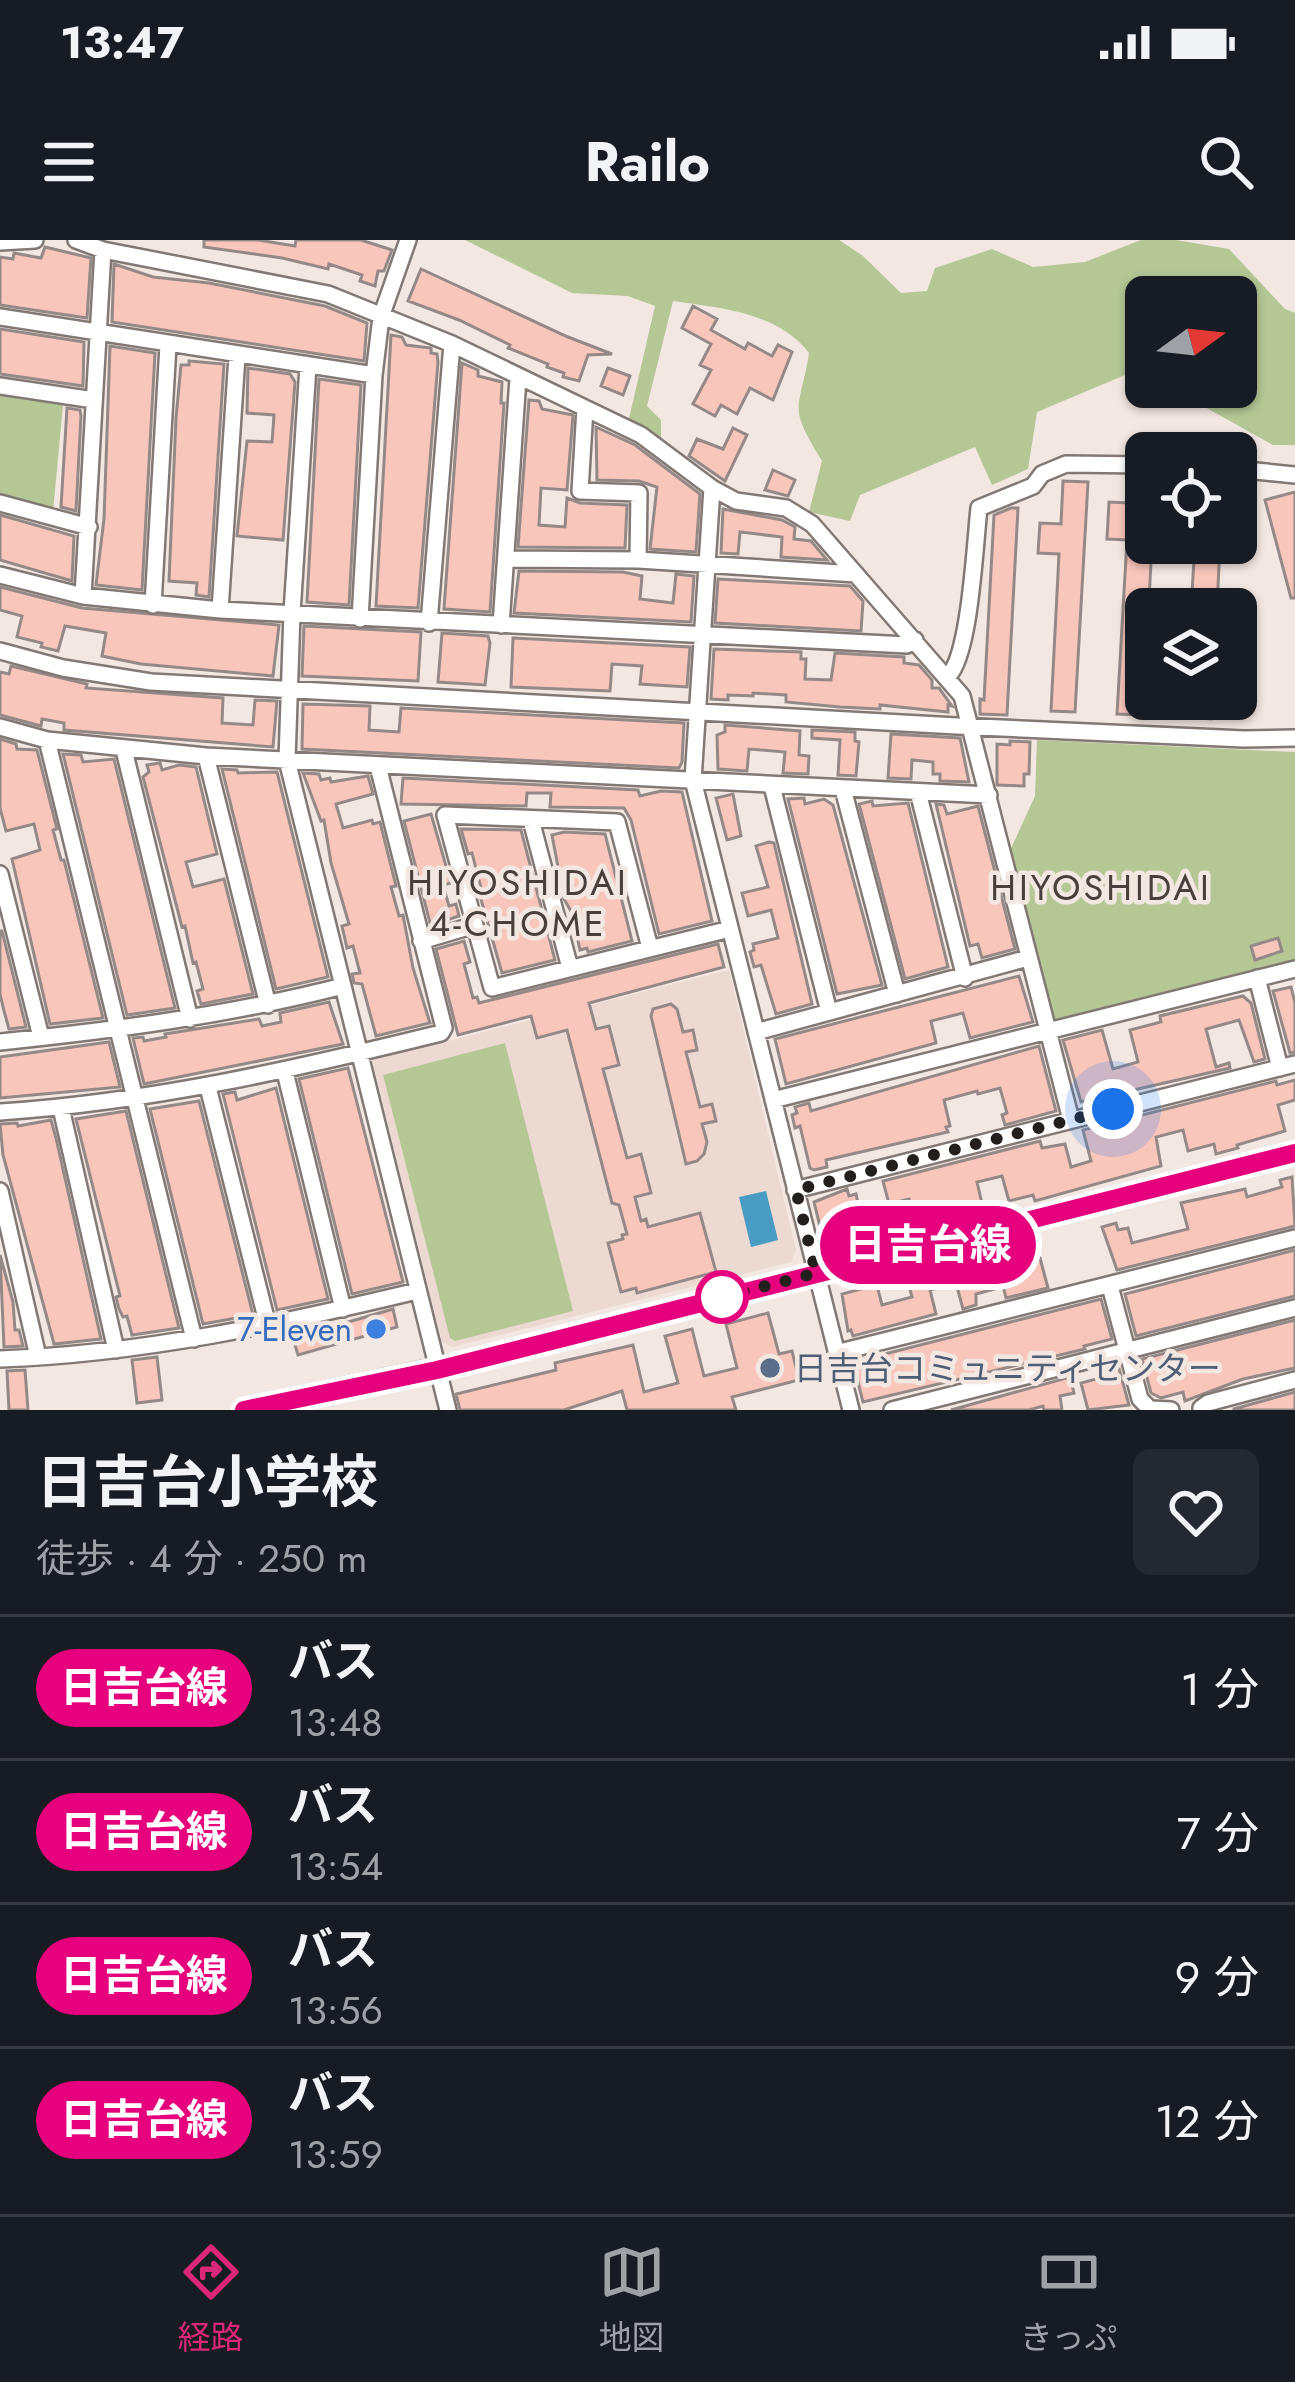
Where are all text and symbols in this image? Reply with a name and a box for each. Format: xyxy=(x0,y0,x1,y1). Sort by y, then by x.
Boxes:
text: 13:47 xyxy=(60,10,184,75)
text: Railo xyxy=(585,123,710,201)
icon: menu xyxy=(36,129,102,195)
icon: search xyxy=(1193,129,1259,195)
north arrow xyxy=(1125,276,1257,408)
map controls xyxy=(1125,276,1257,720)
button: locate xyxy=(1125,432,1257,564)
button: layers xyxy=(1125,588,1257,720)
district label: HIYOSHIDAI 4-CHOME xyxy=(407,856,629,949)
district label: HIYOSHIDAI xyxy=(990,861,1212,913)
your location xyxy=(1083,1079,1143,1139)
line badge: 日吉台線 xyxy=(844,1206,1012,1284)
text: 日吉台線 xyxy=(844,1214,1012,1275)
unlabelled marker xyxy=(697,1272,747,1322)
place label: 7-Eleven xyxy=(237,1306,352,1353)
marker: 7-Eleven xyxy=(363,1316,389,1342)
place label: 日吉台コミュニティセンター xyxy=(794,1345,1221,1392)
marker: 日吉台コミュニティセンター xyxy=(757,1355,783,1381)
text: 日吉台小学校 xyxy=(36,1441,378,1523)
button: heart xyxy=(1133,1449,1259,1575)
text: 徒歩 · 4 分 · 250 m xyxy=(36,1530,367,1587)
text: バス xyxy=(288,1629,378,1694)
text: 日吉台線 xyxy=(60,1657,228,1718)
text: 1 分 xyxy=(1180,1657,1259,1722)
text: 13:48 xyxy=(288,1694,383,1751)
text: バス xyxy=(288,1773,378,1838)
text: 日吉台線 xyxy=(60,1801,228,1862)
text: 7 分 xyxy=(1177,1801,1259,1866)
text: 13:54 xyxy=(288,1838,383,1895)
text: バス xyxy=(288,1917,378,1982)
text: 日吉台線 xyxy=(60,1945,228,2006)
text: 9 分 xyxy=(1175,1945,1259,2010)
text: 13:56 xyxy=(288,1982,383,2039)
text: バス xyxy=(288,2061,378,2126)
text: 日吉台線 xyxy=(60,2089,228,2150)
text: 12 分 xyxy=(1155,2089,1259,2154)
text: 13:59 xyxy=(288,2126,383,2183)
tab: 経路 xyxy=(178,2239,244,2361)
tab: 地図 xyxy=(599,2239,665,2361)
tab: きっぷ xyxy=(1020,2239,1117,2361)

